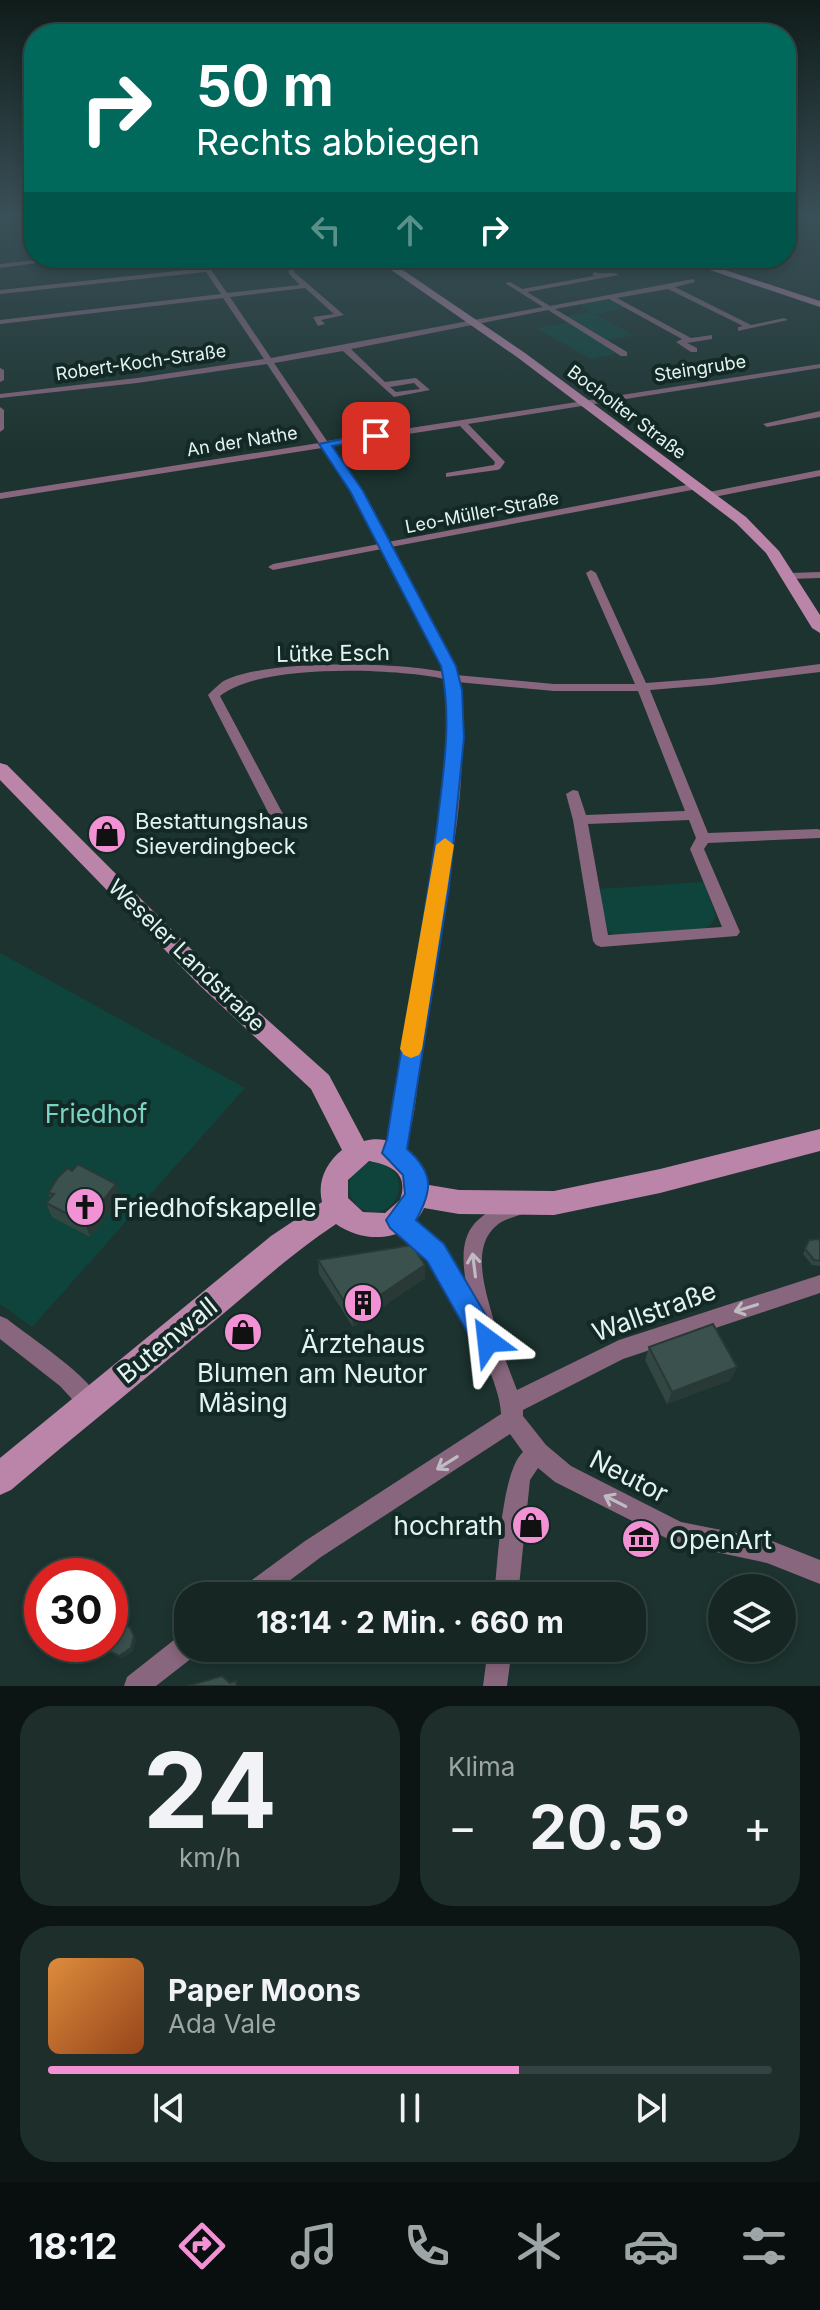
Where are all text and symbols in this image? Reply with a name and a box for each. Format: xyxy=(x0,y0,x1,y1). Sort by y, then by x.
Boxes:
text: 50 m xyxy=(196,52,334,120)
icon: right xyxy=(64,56,168,160)
text: Rechts abbiegen xyxy=(196,120,480,164)
icon: left xyxy=(304,208,348,252)
icon: ahead xyxy=(388,208,432,252)
icon: right xyxy=(472,208,516,252)
street label: Robert-Koch-Straße xyxy=(54,340,228,384)
street label: Steingrube xyxy=(653,350,747,386)
street label: Bocholter Straße xyxy=(564,361,690,463)
pin xyxy=(342,402,410,470)
icon: arrive xyxy=(354,414,398,458)
street label: An der Nathe xyxy=(185,422,299,460)
street label: Leo-Müller-Straße xyxy=(403,487,561,537)
street label: Lütke Esch xyxy=(276,639,390,667)
place label: Bestattungshaus Sieverdingbeck xyxy=(135,808,308,859)
shop icon: Bestattungshaus Sieverdingbeck xyxy=(86,813,128,855)
street label: Weseler Landstraße xyxy=(103,874,271,1036)
park label: Friedhof xyxy=(45,1098,148,1129)
church icon: Friedhofskapelle xyxy=(64,1186,106,1228)
place label: Friedhofskapelle xyxy=(113,1192,317,1223)
one-way arrow xyxy=(467,1252,482,1279)
street label: Wallstraße xyxy=(588,1274,720,1348)
building icon: Ärztehaus am Neutor xyxy=(342,1282,384,1324)
street label: Butenwall xyxy=(111,1290,223,1390)
position arrow xyxy=(446,1299,530,1383)
one-way arrow xyxy=(733,1301,758,1316)
shop icon: Blumen Mäsing xyxy=(222,1311,264,1353)
place label: Ärztehaus am Neutor xyxy=(299,1328,427,1389)
place label: Blumen Mäsing xyxy=(197,1357,289,1418)
street label: Neutor xyxy=(585,1443,674,1509)
one-way arrow xyxy=(436,1455,459,1471)
one-way arrow xyxy=(604,1492,628,1508)
shop icon: hochrath xyxy=(510,1504,552,1546)
place label: hochrath xyxy=(394,1510,503,1541)
museum icon: OpenArt xyxy=(620,1518,662,1560)
place label: OpenArt xyxy=(669,1524,772,1555)
speed limit sign: 30 xyxy=(24,1558,128,1662)
map controls xyxy=(708,1574,796,1662)
button: layers xyxy=(708,1574,796,1662)
text: 18:14 · 2 Min. · 660 m xyxy=(256,1604,564,1640)
text: 24 xyxy=(143,1727,277,1853)
text: Klima xyxy=(448,1751,515,1782)
text: 20.5° xyxy=(529,1791,691,1863)
text: − xyxy=(448,1800,477,1854)
text: + xyxy=(743,1800,772,1854)
text: km/h xyxy=(179,1842,241,1873)
text: Paper Moons xyxy=(168,1972,361,2008)
text: Ada Vale xyxy=(168,2008,276,2039)
icon: previous xyxy=(147,2086,191,2130)
icon: pause xyxy=(388,2086,432,2130)
icon: next xyxy=(629,2086,673,2130)
icon: directions xyxy=(174,2218,230,2274)
icon: music xyxy=(286,2218,342,2274)
icon: phone xyxy=(399,2218,455,2274)
icon: climate xyxy=(511,2218,567,2274)
icon: car xyxy=(623,2218,679,2274)
icon: filters xyxy=(736,2218,792,2274)
text: 18:12 xyxy=(28,2224,117,2268)

